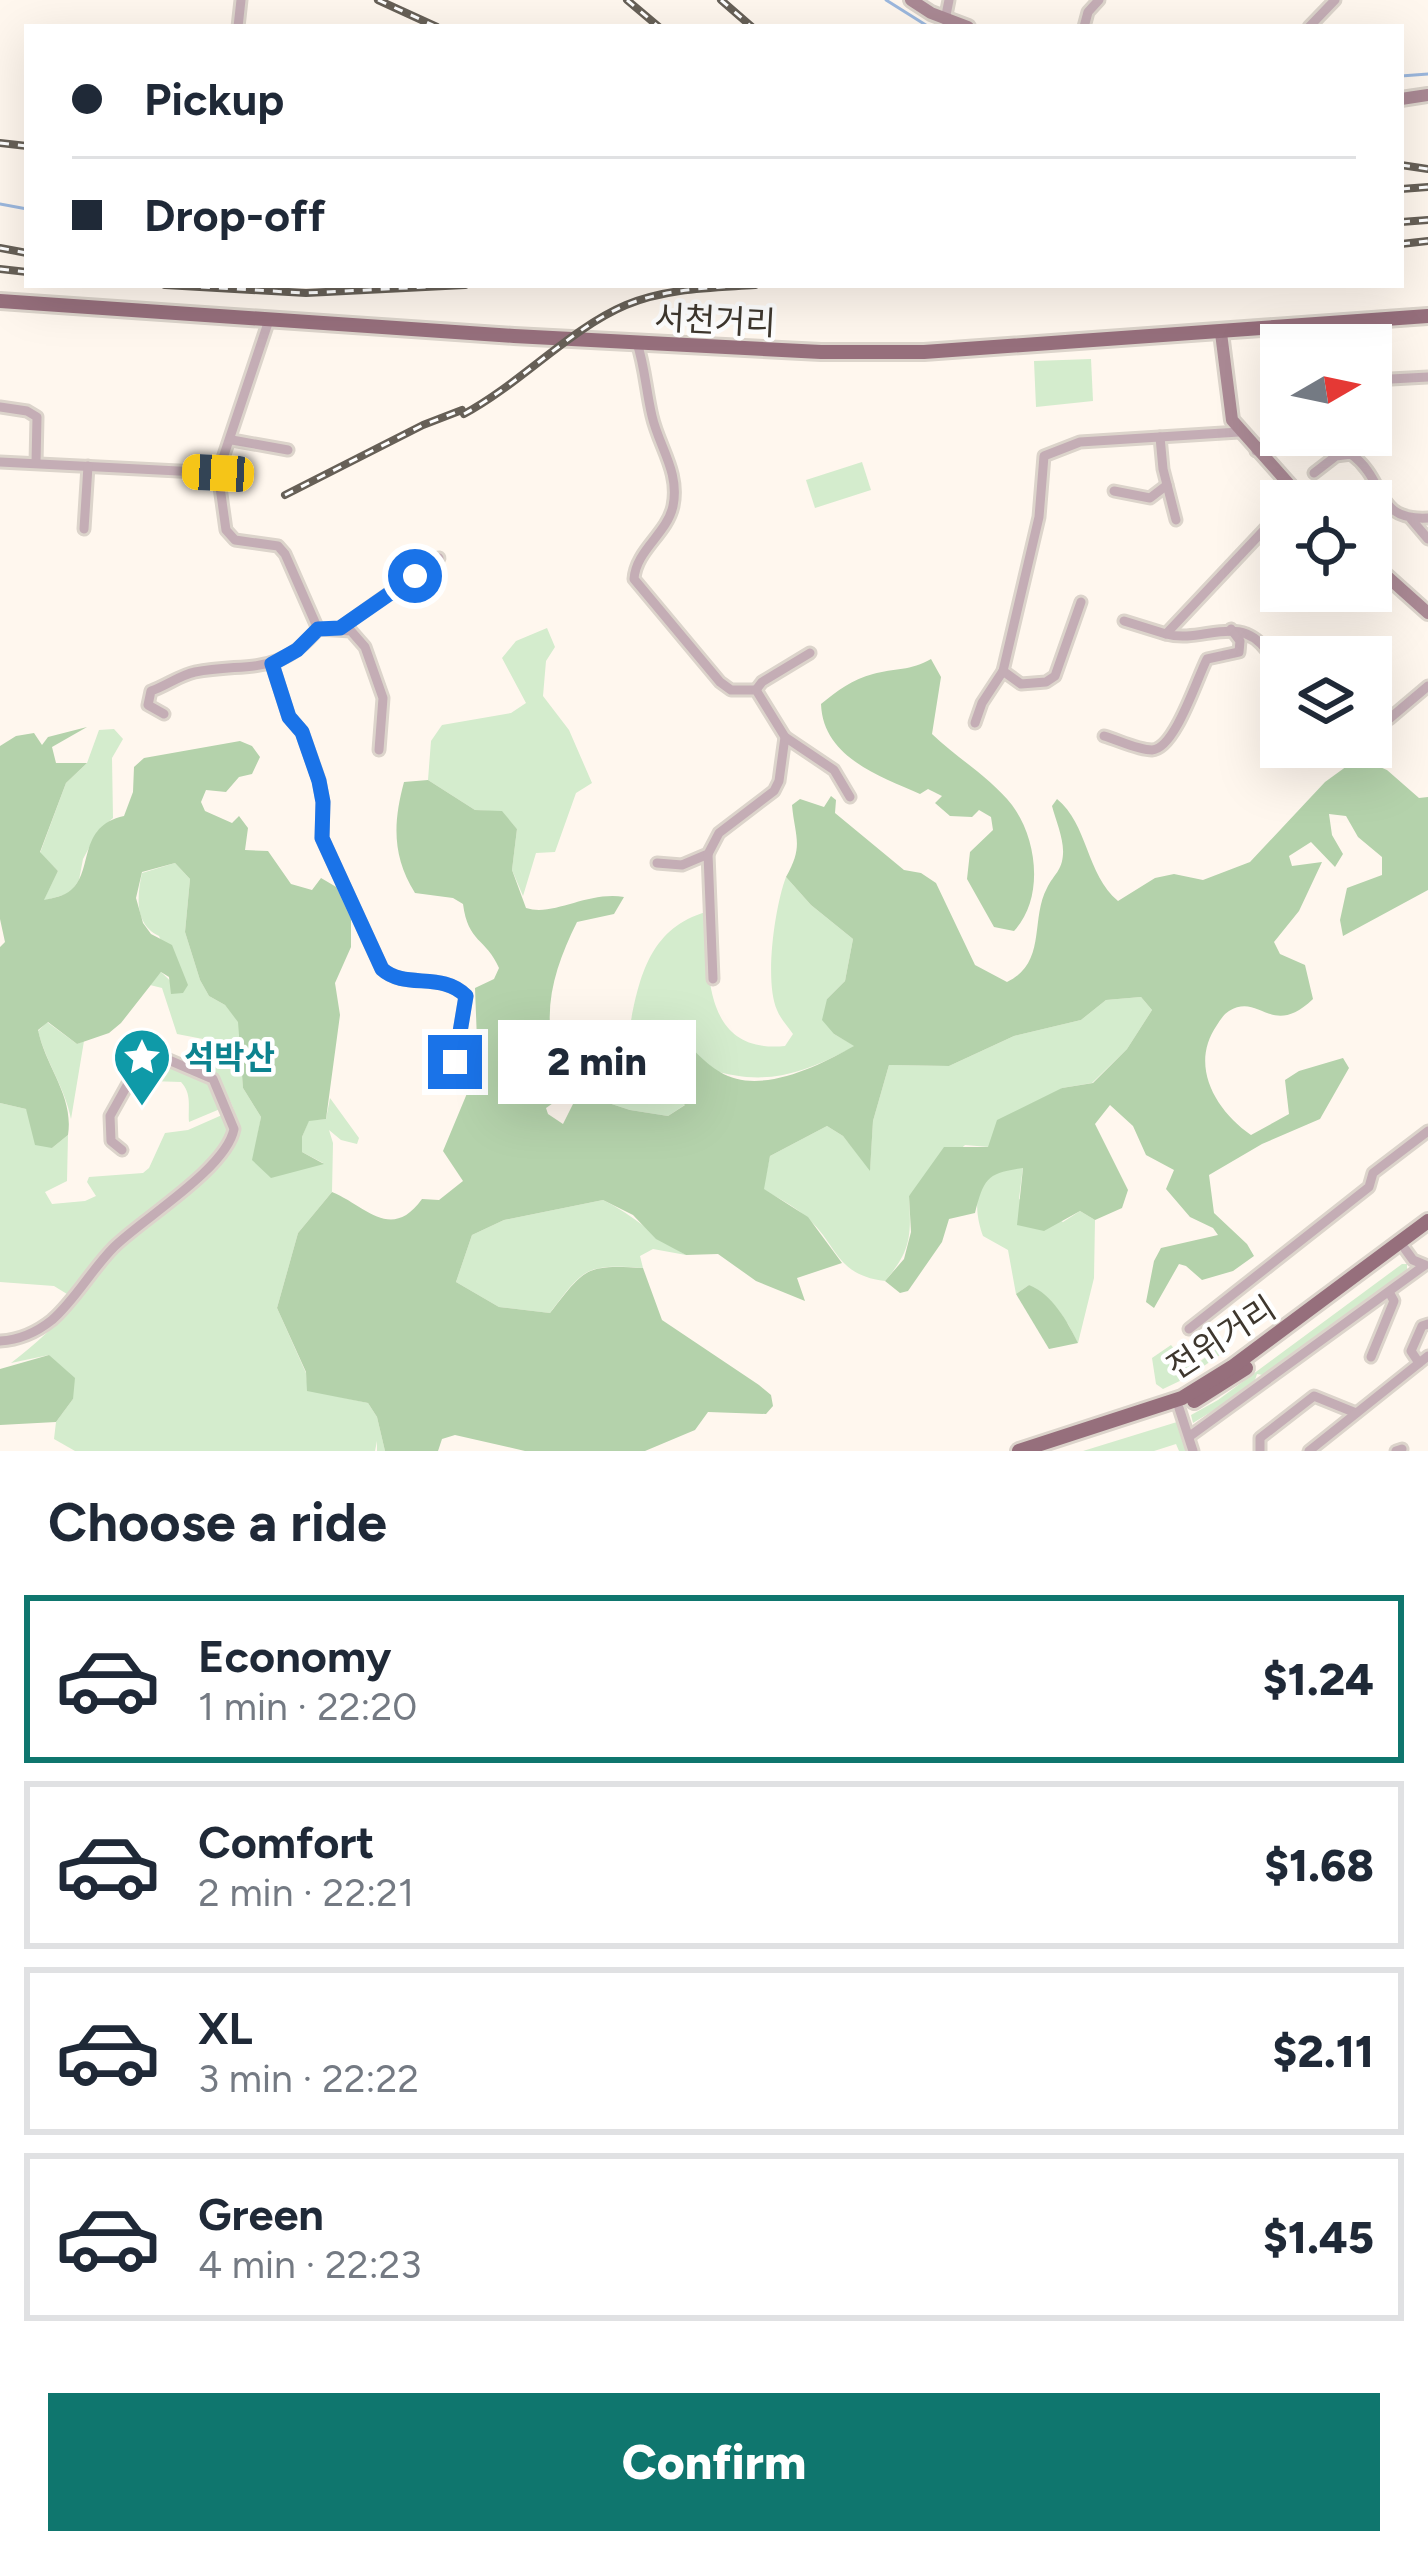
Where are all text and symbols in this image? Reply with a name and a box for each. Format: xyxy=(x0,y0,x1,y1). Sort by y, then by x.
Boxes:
text: Pickup xyxy=(144,72,284,126)
text: Drop-off xyxy=(144,188,326,242)
street label: 서천거리 xyxy=(653,298,777,343)
north arrow xyxy=(1260,324,1392,456)
map controls xyxy=(1260,324,1392,768)
car xyxy=(181,453,255,493)
button: locate xyxy=(1260,480,1392,612)
route start xyxy=(388,549,442,603)
button: layers xyxy=(1260,636,1392,768)
callout: 2 min xyxy=(497,1020,695,1104)
place icon: 석박산 xyxy=(111,1026,173,1108)
route end xyxy=(428,1035,482,1089)
place label: 석박산 xyxy=(184,1038,275,1077)
text: 2 min xyxy=(547,1038,647,1085)
street label: 전위거리 xyxy=(1160,1288,1283,1387)
text: Choose a ride xyxy=(48,1490,387,1555)
icon: car xyxy=(54,1625,162,1733)
text: Economy xyxy=(198,1629,391,1683)
text: $1.24 xyxy=(1263,1652,1374,1706)
text: 1 min · 22:20 xyxy=(198,1683,417,1730)
icon: car xyxy=(54,1811,162,1919)
text: Comfort xyxy=(198,1815,374,1869)
text: $1.68 xyxy=(1264,1838,1374,1892)
text: 2 min · 22:21 xyxy=(198,1869,414,1916)
icon: car xyxy=(54,1997,162,2105)
text: XL xyxy=(198,2001,253,2055)
text: $2.11 xyxy=(1272,2024,1374,2078)
text: 3 min · 22:22 xyxy=(198,2055,419,2102)
icon: car xyxy=(54,2183,162,2291)
text: Green xyxy=(198,2187,324,2241)
text: $1.45 xyxy=(1263,2210,1374,2264)
text: 4 min · 22:23 xyxy=(198,2241,422,2288)
button: Confirm xyxy=(48,2393,1380,2531)

